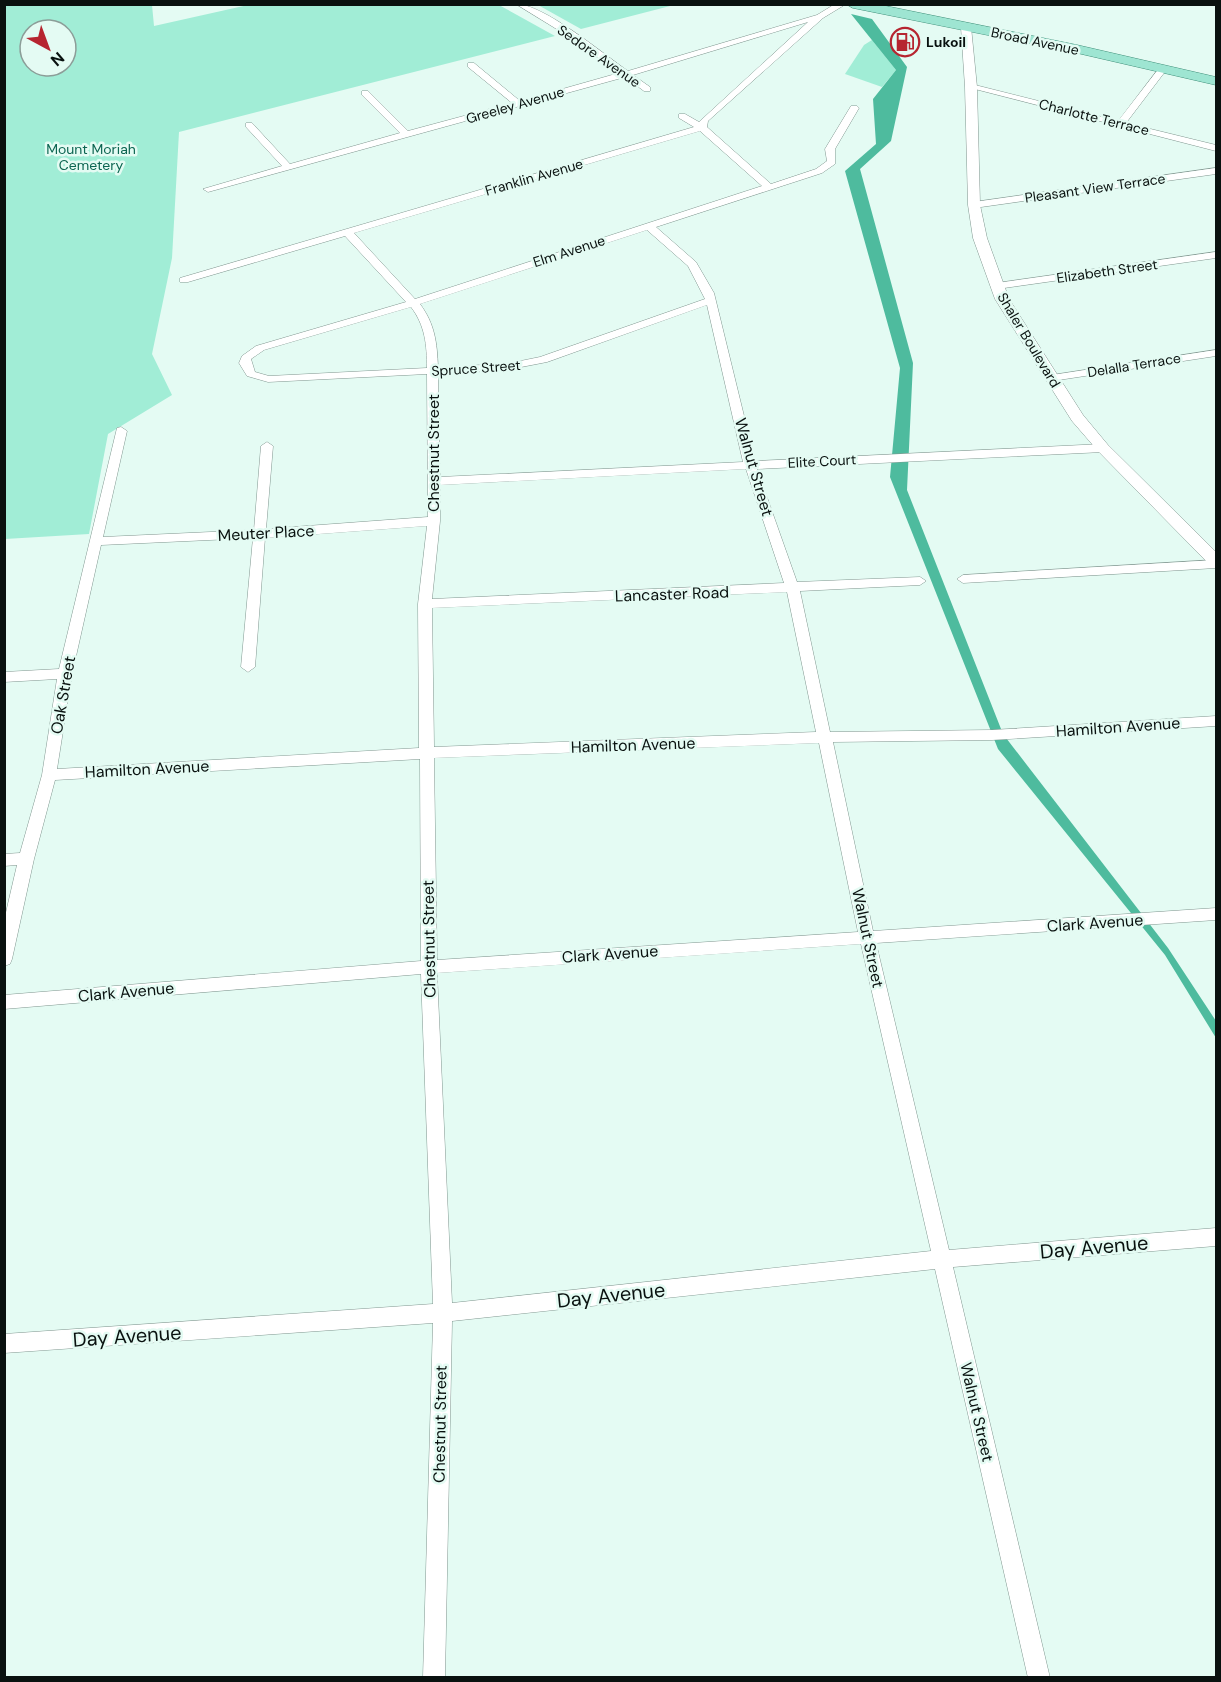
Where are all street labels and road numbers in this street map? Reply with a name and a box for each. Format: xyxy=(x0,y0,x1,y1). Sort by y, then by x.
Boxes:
street label: Sedore Avenue xyxy=(554,21,644,91)
street label: Broad Avenue xyxy=(989,23,1081,59)
street label: Greeley Avenue xyxy=(464,82,566,128)
street label: Charlotte Terrace xyxy=(1037,95,1151,139)
street label: Franklin Avenue xyxy=(483,154,585,200)
street label: Pleasant View Terrace xyxy=(1023,169,1167,207)
street label: Elm Avenue xyxy=(531,231,607,271)
street label: Elizabeth Street xyxy=(1055,255,1159,287)
street label: Shaler Boulevard xyxy=(994,289,1064,391)
street label: Delalla Terrace xyxy=(1086,349,1182,381)
street label: Spruce Street xyxy=(431,356,521,380)
street label: Chestnut Street xyxy=(423,394,444,512)
street label: Walnut Street xyxy=(730,415,778,519)
street label: Elite Court xyxy=(787,450,857,472)
street label: Meuter Place xyxy=(217,520,315,546)
street label: Lancaster Road xyxy=(614,582,730,606)
street label: Oak Street xyxy=(46,654,80,736)
street label: Hamilton Avenue xyxy=(1055,712,1181,742)
street label: Hamilton Avenue xyxy=(570,732,696,758)
street label: Hamilton Avenue xyxy=(84,755,210,783)
street label: Chestnut Street xyxy=(417,880,441,998)
street label: Walnut Street xyxy=(847,886,889,990)
street label: Clark Avenue xyxy=(1046,909,1144,937)
street label: Clark Avenue xyxy=(561,940,659,968)
street label: Clark Avenue xyxy=(77,977,175,1007)
street label: Day Avenue xyxy=(1039,1229,1149,1265)
street label: Day Avenue xyxy=(556,1276,666,1314)
street label: Day Avenue xyxy=(72,1319,182,1353)
street label: Walnut Street xyxy=(955,1360,999,1464)
street label: Chestnut Street xyxy=(428,1365,452,1483)

